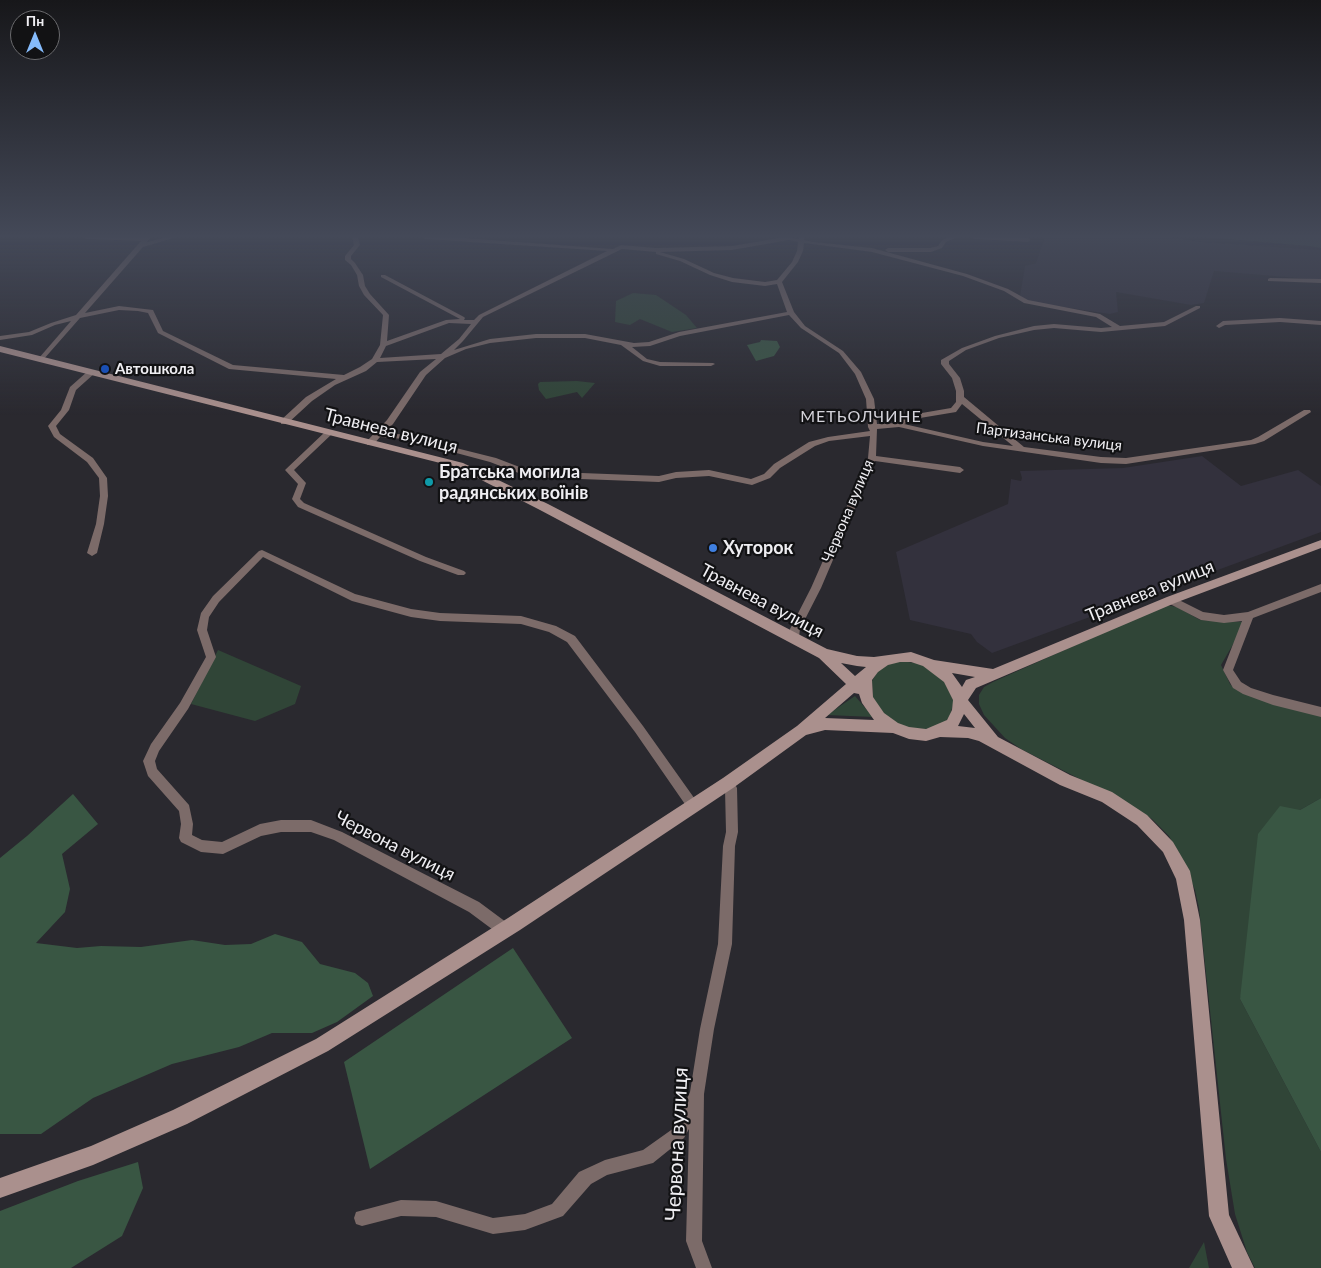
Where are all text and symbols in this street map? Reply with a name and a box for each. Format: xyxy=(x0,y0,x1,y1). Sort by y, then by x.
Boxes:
north arrow xyxy=(10,10,60,60)
text: Пн xyxy=(26,12,44,29)
place label: Автошкола xyxy=(115,360,194,378)
marker: Автошкола xyxy=(99,363,111,375)
street label: Травнева вулиця xyxy=(322,404,460,458)
district label: МЕТЬОЛЧИНЕ xyxy=(799,407,923,427)
street label: Партизанська вулиця xyxy=(975,419,1123,455)
street label: Червона вулиця xyxy=(818,457,878,565)
place label: Братська могила радянських воїнів xyxy=(439,461,588,504)
marker: Братська могила радянських воїнів xyxy=(423,476,435,488)
place label: Хуторок xyxy=(723,537,793,559)
marker: Хуторок xyxy=(707,542,719,554)
street label: Травнева вулиця xyxy=(1083,555,1217,627)
street label: Травнева вулиця xyxy=(697,559,827,643)
street label: Червона вулиця xyxy=(331,806,459,886)
street label: Червона вулиця xyxy=(660,1067,694,1221)

